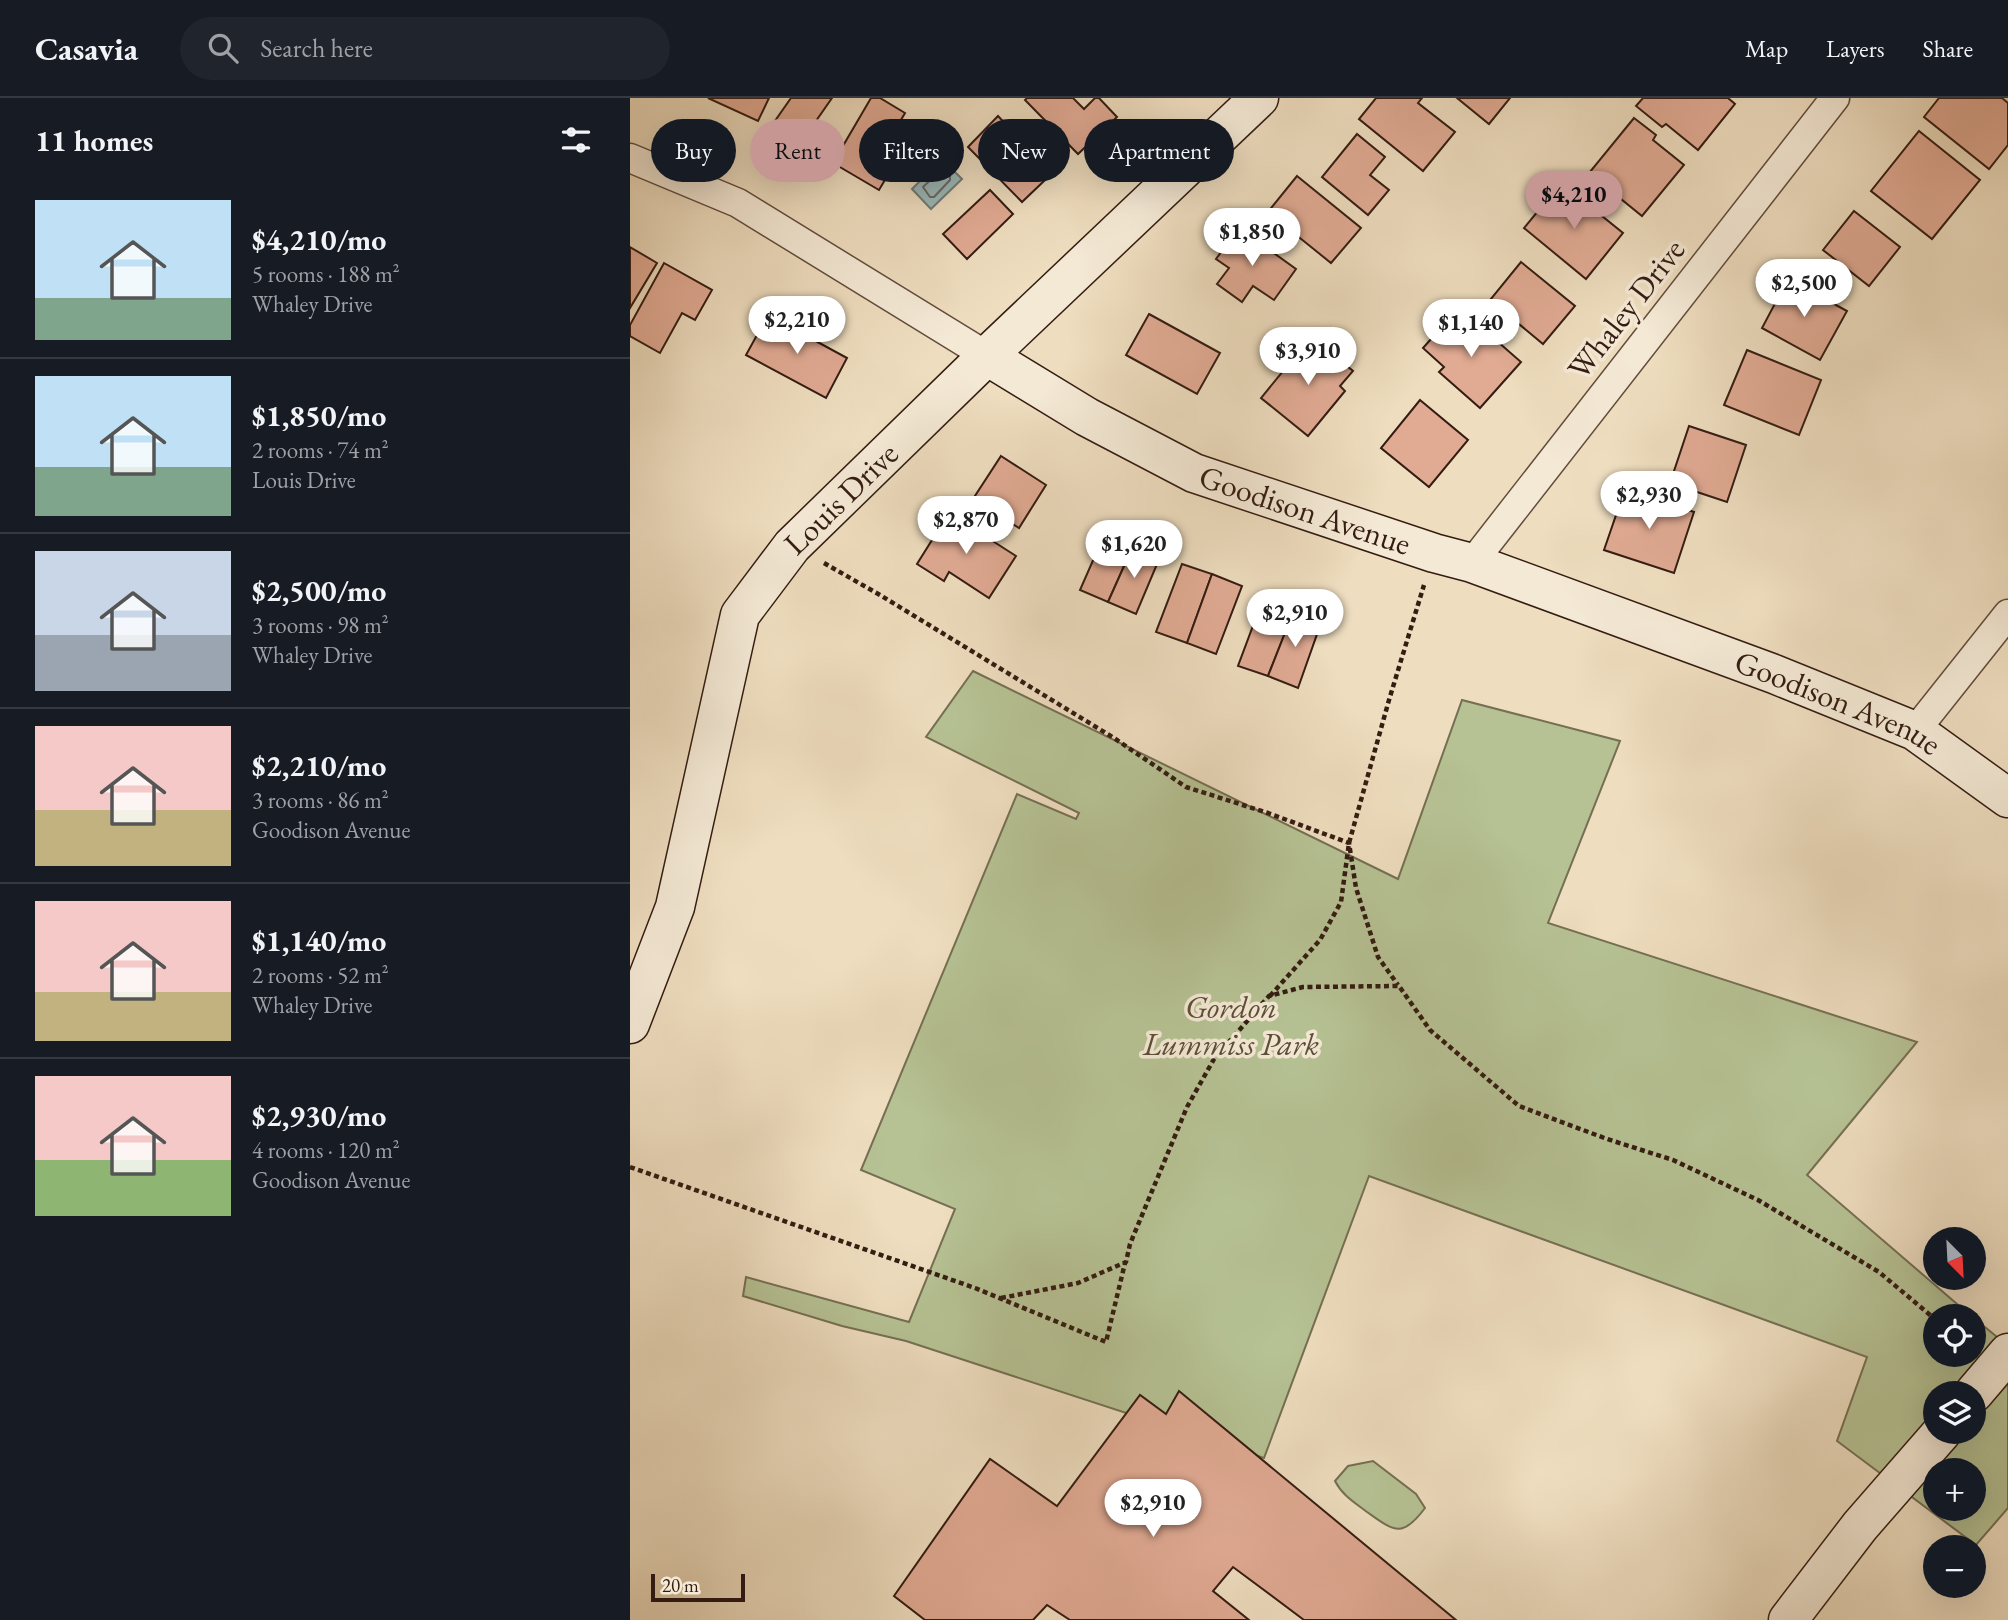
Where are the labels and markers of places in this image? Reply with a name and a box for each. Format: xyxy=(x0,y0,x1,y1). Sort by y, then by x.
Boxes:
pin: $4,210 xyxy=(1517,172,1631,231)
pin: $1,850 xyxy=(1195,208,1309,268)
pin: $2,500 xyxy=(1747,260,1861,319)
pin: $2,210 xyxy=(740,296,854,356)
pin: $1,140 xyxy=(1414,300,1528,359)
pin: $3,910 xyxy=(1251,328,1365,387)
pin: $2,930 xyxy=(1592,472,1706,531)
pin: $2,870 xyxy=(909,496,1023,556)
pin: $1,620 xyxy=(1077,520,1191,580)
pin: $2,910 xyxy=(1238,589,1352,649)
pin: $2,910 xyxy=(1096,1480,1210,1539)

